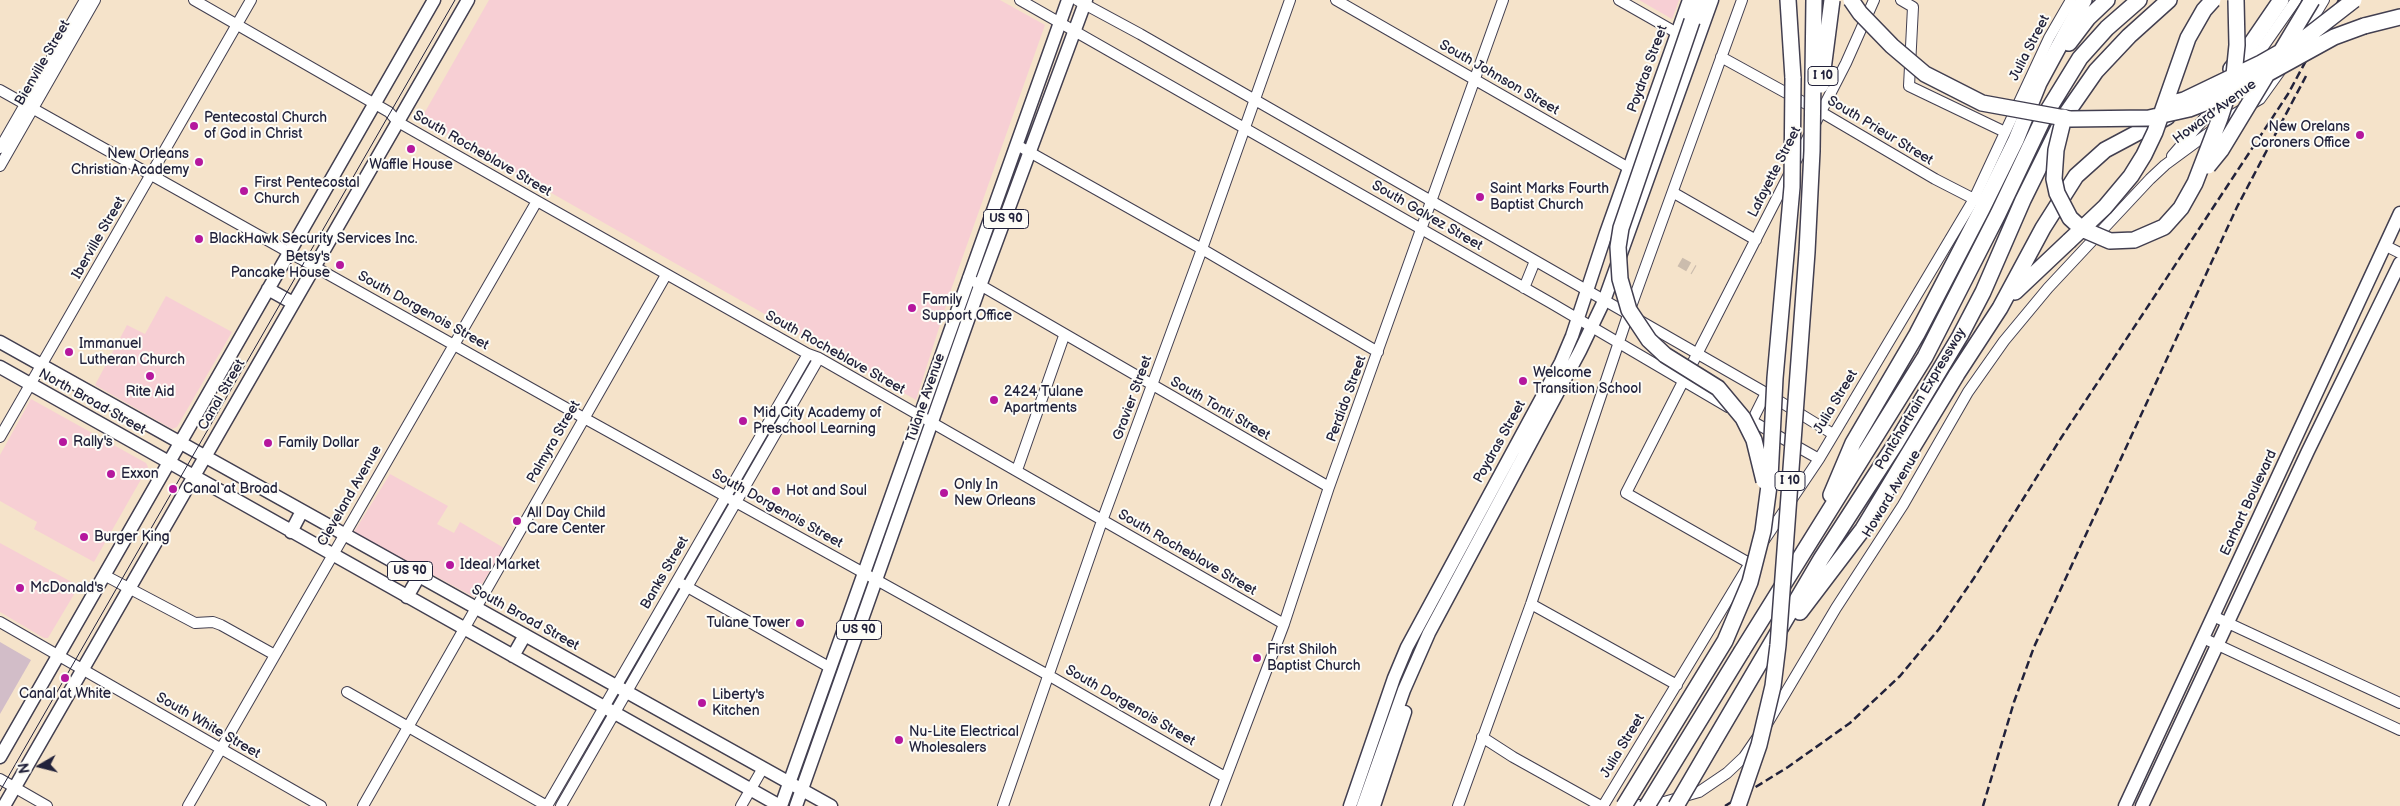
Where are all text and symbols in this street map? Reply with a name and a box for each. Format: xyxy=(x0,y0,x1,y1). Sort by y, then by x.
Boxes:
street label: Julia Street xyxy=(2006,12,2054,84)
street label: Bienville Street xyxy=(12,17,74,109)
street label: Poydras Street xyxy=(1624,23,1672,115)
street label: South Johnson Street xyxy=(1436,37,1562,119)
road number: I 10 xyxy=(1808,66,1838,85)
street label: Howard Avenue xyxy=(2170,76,2260,148)
street label: South Prieur Street xyxy=(1824,93,1936,169)
street label: South Rocheblave Street xyxy=(410,107,554,201)
place label: Pentecostal Church of God in Christ xyxy=(204,110,327,142)
place label: New Orelans Coroners Office xyxy=(2251,119,2350,152)
marker: Pentecostal Church of God in Christ xyxy=(188,120,200,132)
street label: Lafayette Street xyxy=(1745,124,1805,220)
marker: New Orelans Coroners Office xyxy=(2354,129,2366,141)
marker: Waffle House xyxy=(405,143,417,155)
place label: New Orleans Christian Academy xyxy=(71,146,189,178)
marker: New Orleans Christian Academy xyxy=(193,156,205,168)
place label: Waffle House xyxy=(369,157,453,173)
place label: First Pentecostal Church xyxy=(254,175,360,208)
street label: South Galvez Street xyxy=(1369,177,1485,255)
place label: Saint Marks Fourth Baptist Church xyxy=(1490,181,1609,213)
marker: First Pentecostal Church xyxy=(238,185,250,197)
marker: Saint Marks Fourth Baptist Church xyxy=(1474,191,1486,203)
street label: Iberville Street xyxy=(69,194,129,282)
road number: US 90 xyxy=(984,210,1028,228)
place label: BlackHawk Security Services Inc. xyxy=(209,231,417,247)
marker: BlackHawk Security Services Inc. xyxy=(193,233,205,245)
place label: Betsy's Pancake House xyxy=(231,249,330,282)
marker: Betsy's Pancake House xyxy=(334,259,346,271)
street label: South Dorgenois Street xyxy=(355,268,491,354)
place label: Family Support Office xyxy=(922,292,1012,324)
marker: Family Support Office xyxy=(906,302,918,314)
street label: South Rocheblave Street xyxy=(762,308,908,398)
street label: Pontchartrain Expressway xyxy=(1872,325,1970,473)
place label: Immanuel Lutheran Church xyxy=(79,336,185,368)
marker: Immanuel Lutheran Church xyxy=(63,346,75,358)
street label: Tulane Avenue xyxy=(903,351,949,445)
street label: Gravier Street xyxy=(1110,353,1156,443)
street label: Perdido Street xyxy=(1324,353,1370,445)
street label: Canal Street xyxy=(195,357,249,433)
place label: Welcome Transition School xyxy=(1533,365,1641,398)
street label: North Broad Street xyxy=(35,366,149,438)
street label: Julia Street xyxy=(1810,367,1862,437)
marker: Rite Aid xyxy=(144,370,156,382)
street label: South Tonti Street xyxy=(1167,374,1273,444)
marker: Welcome Transition School xyxy=(1517,375,1529,387)
place label: Rite Aid xyxy=(125,384,175,400)
place label: 2424 Tulane Apartments xyxy=(1004,384,1083,417)
marker: 2424 Tulane Apartments xyxy=(988,394,1000,406)
street label: Palmyra Street xyxy=(524,398,584,486)
street label: Poydras Street xyxy=(1470,398,1530,486)
place label: Mid City Academy of Preschool Learning xyxy=(753,405,882,438)
marker: Mid City Academy of Preschool Learning xyxy=(737,415,749,427)
place label: Rally's xyxy=(73,434,113,450)
place label: Family Dollar xyxy=(278,435,359,451)
marker: Rally's xyxy=(57,436,69,448)
marker: Family Dollar xyxy=(262,437,274,449)
street label: Cleveland Avenue xyxy=(314,443,386,549)
street label: Howard Avenue xyxy=(1859,447,1925,541)
street label: Earhart Boulevard xyxy=(2217,447,2281,559)
place label: Exxon xyxy=(121,466,159,482)
street label: South Dorgenois Street xyxy=(709,466,845,552)
marker: Exxon xyxy=(105,468,117,480)
road number: I 10 xyxy=(1775,472,1805,491)
place label: Only In New Orleans xyxy=(954,477,1036,510)
place label: Canal at Broad xyxy=(183,481,278,497)
marker: Canal at Broad xyxy=(167,483,179,495)
place label: Hot and Soul xyxy=(786,483,867,499)
marker: Hot and Soul xyxy=(770,485,782,497)
marker: Only In New Orleans xyxy=(938,487,950,499)
place label: All Day Child Care Center xyxy=(527,505,606,538)
street label: South Rocheblave Street xyxy=(1115,506,1259,600)
marker: All Day Child Care Center xyxy=(511,515,523,527)
place label: Burger King xyxy=(94,529,170,545)
marker: Burger King xyxy=(78,531,90,543)
street label: Banks Street xyxy=(637,534,693,612)
place label: Ideal Market xyxy=(460,557,540,573)
marker: Ideal Market xyxy=(444,559,456,571)
road number: US 90 xyxy=(388,562,432,580)
place label: McDonald's xyxy=(30,580,103,596)
street label: South Broad Street xyxy=(468,581,582,655)
marker: McDonald's xyxy=(14,582,26,594)
place label: Tulane Tower xyxy=(706,615,790,631)
marker: Tulane Tower xyxy=(794,617,806,629)
road number: US 90 xyxy=(836,620,882,640)
place label: First Shiloh Baptist Church xyxy=(1267,642,1360,674)
marker: First Shiloh Baptist Church xyxy=(1251,652,1263,664)
street label: South Dorgenois Street xyxy=(1062,662,1198,750)
marker: Canal at White xyxy=(59,672,71,684)
place label: Canal at White xyxy=(19,686,111,702)
place label: Liberty's Kitchen xyxy=(712,687,764,720)
street label: South White Street xyxy=(153,689,263,763)
marker: Liberty's Kitchen xyxy=(696,697,708,709)
street label: Julia Street xyxy=(1597,711,1649,781)
place label: Nu-Lite Electrical Wholesalers xyxy=(909,724,1019,756)
marker: Nu-Lite Electrical Wholesalers xyxy=(893,734,905,746)
north arrow xyxy=(15,741,65,791)
text: N xyxy=(16,762,34,775)

